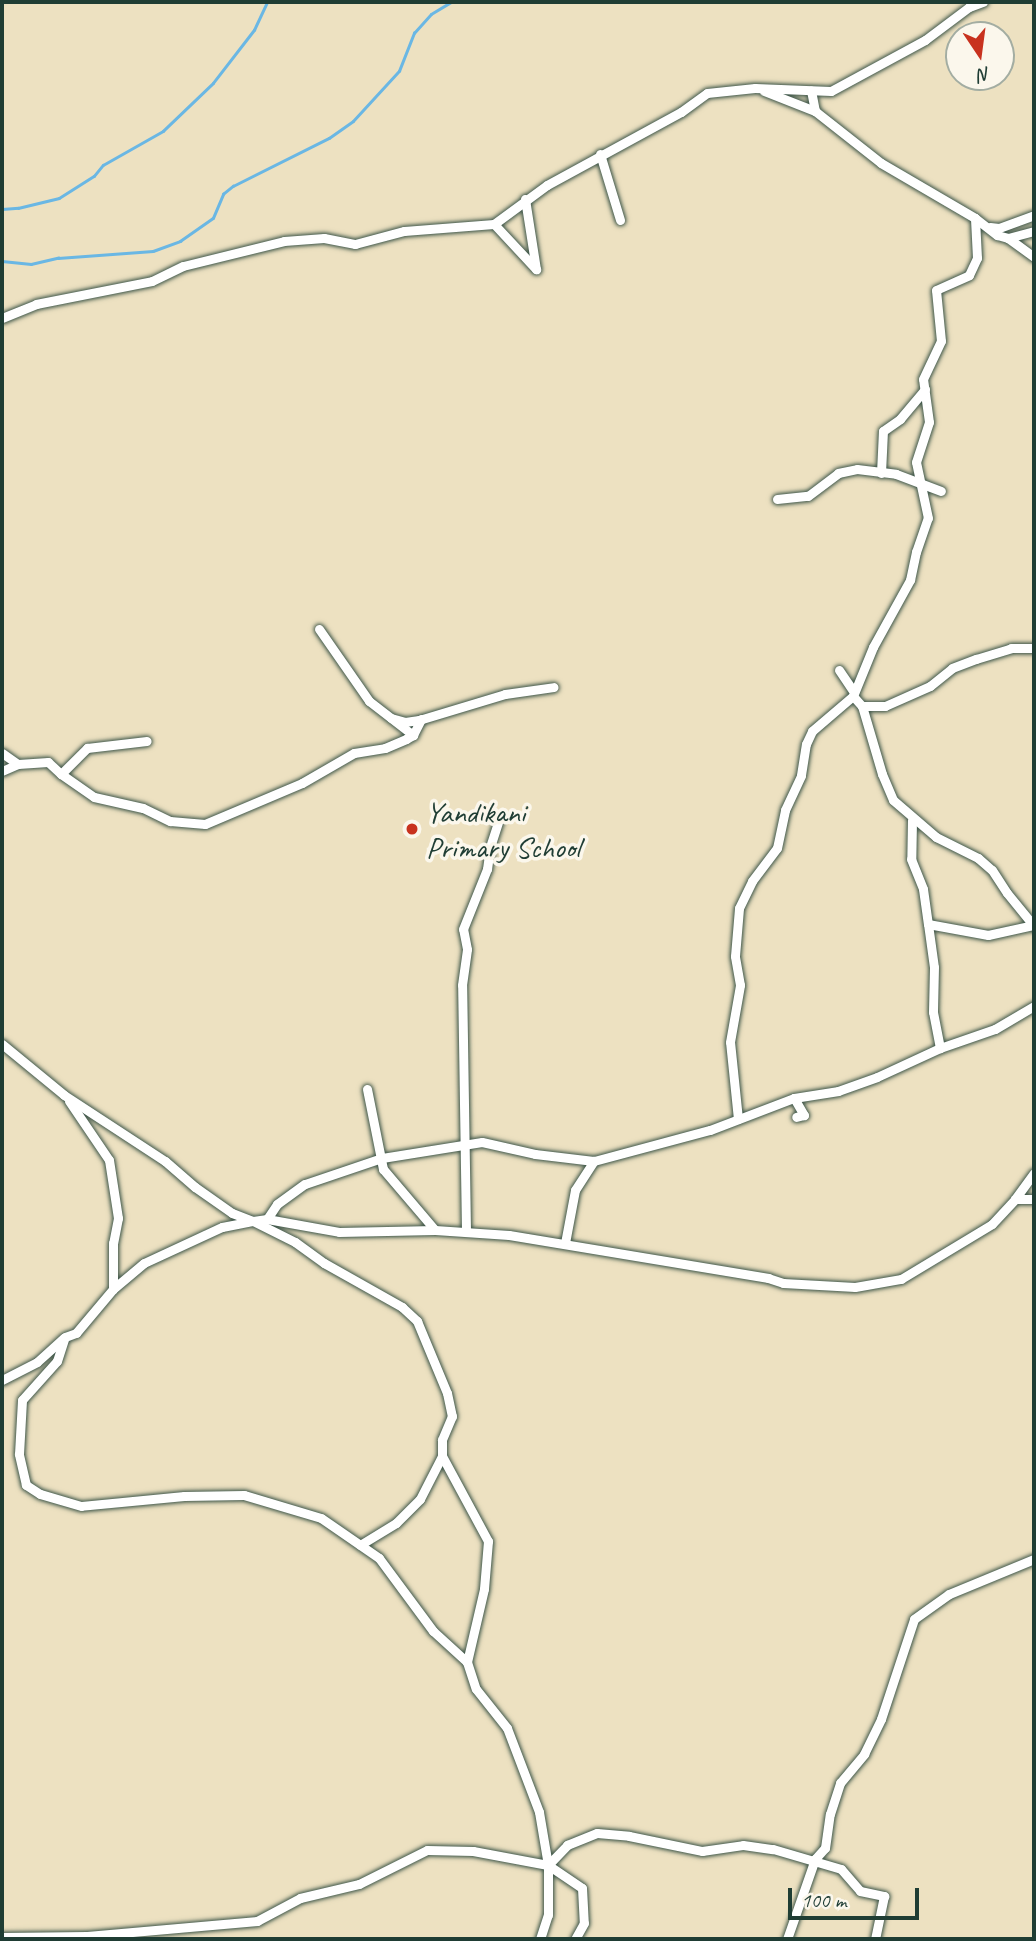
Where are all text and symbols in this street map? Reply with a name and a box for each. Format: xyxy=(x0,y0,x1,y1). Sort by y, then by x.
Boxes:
north arrow xyxy=(945,21,1015,91)
text: N xyxy=(976,61,993,88)
place label: Yandikani Primary School xyxy=(426,794,580,864)
marker: Yandikani Primary School xyxy=(404,821,420,837)
scale bar xyxy=(791,1874,922,1918)
text: 100 m xyxy=(801,1887,846,1913)

